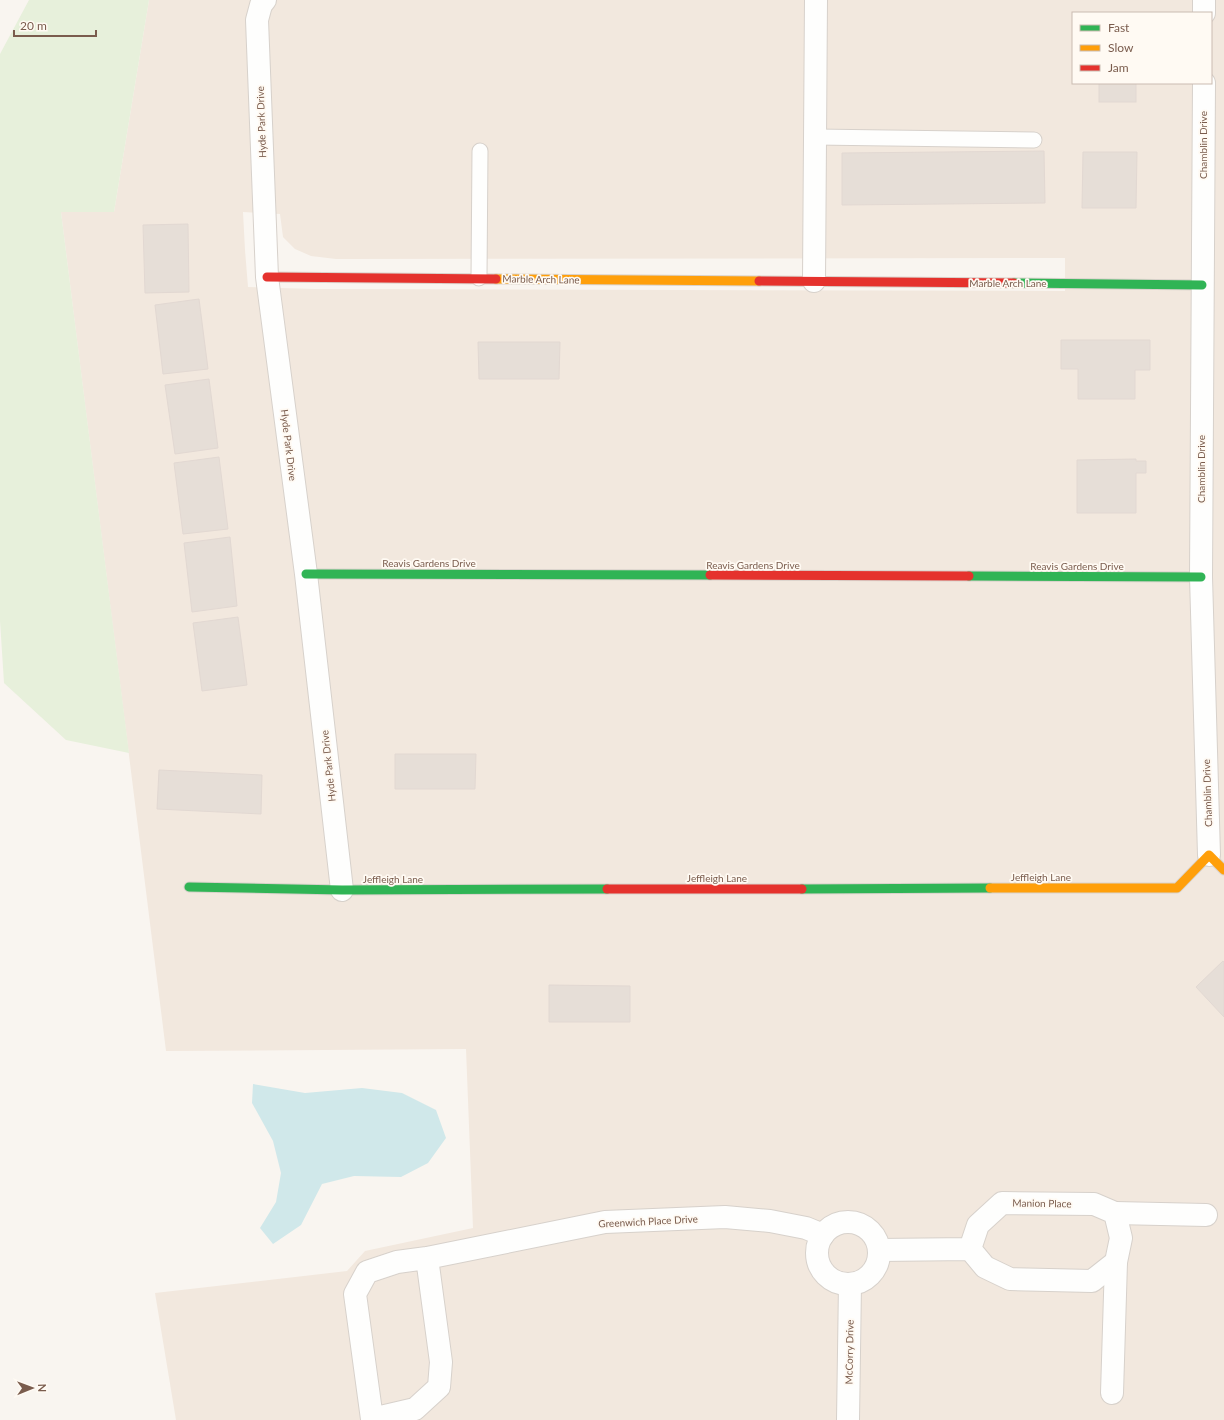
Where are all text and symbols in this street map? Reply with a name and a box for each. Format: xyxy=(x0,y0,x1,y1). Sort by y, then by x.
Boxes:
scale bar xyxy=(14,12,96,38)
legend xyxy=(1072,12,1212,84)
text: 20 m xyxy=(20,18,47,33)
text: Fast xyxy=(1108,20,1130,35)
text: Slow xyxy=(1108,40,1134,55)
text: Jam xyxy=(1108,60,1129,75)
street label: Hyde Park Drive xyxy=(254,86,268,158)
street label: Chamblin Drive xyxy=(1197,111,1209,179)
street label: Marble Arch Lane xyxy=(502,272,580,286)
street label: Marble Arch Lane xyxy=(969,277,1047,289)
street label: Hyde Park Drive xyxy=(279,409,299,481)
street label: Chamblin Drive xyxy=(1195,435,1207,503)
street label: Reavis Gardens Drive xyxy=(382,557,476,569)
street label: Reavis Gardens Drive xyxy=(706,559,800,571)
street label: Reavis Gardens Drive xyxy=(1030,560,1124,572)
street label: Hyde Park Drive xyxy=(318,730,338,802)
street label: Chamblin Drive xyxy=(1200,759,1214,827)
street label: Jeffleigh Lane xyxy=(1011,871,1071,883)
street label: Jeffleigh Lane xyxy=(687,872,747,884)
street label: Jeffleigh Lane xyxy=(363,873,423,885)
street label: Manion Place xyxy=(1012,1196,1072,1210)
street label: Greenwich Place Drive xyxy=(598,1212,698,1230)
street label: McCorry Drive xyxy=(842,1320,856,1384)
north arrow xyxy=(12,1368,52,1408)
text: N xyxy=(36,1383,49,1392)

